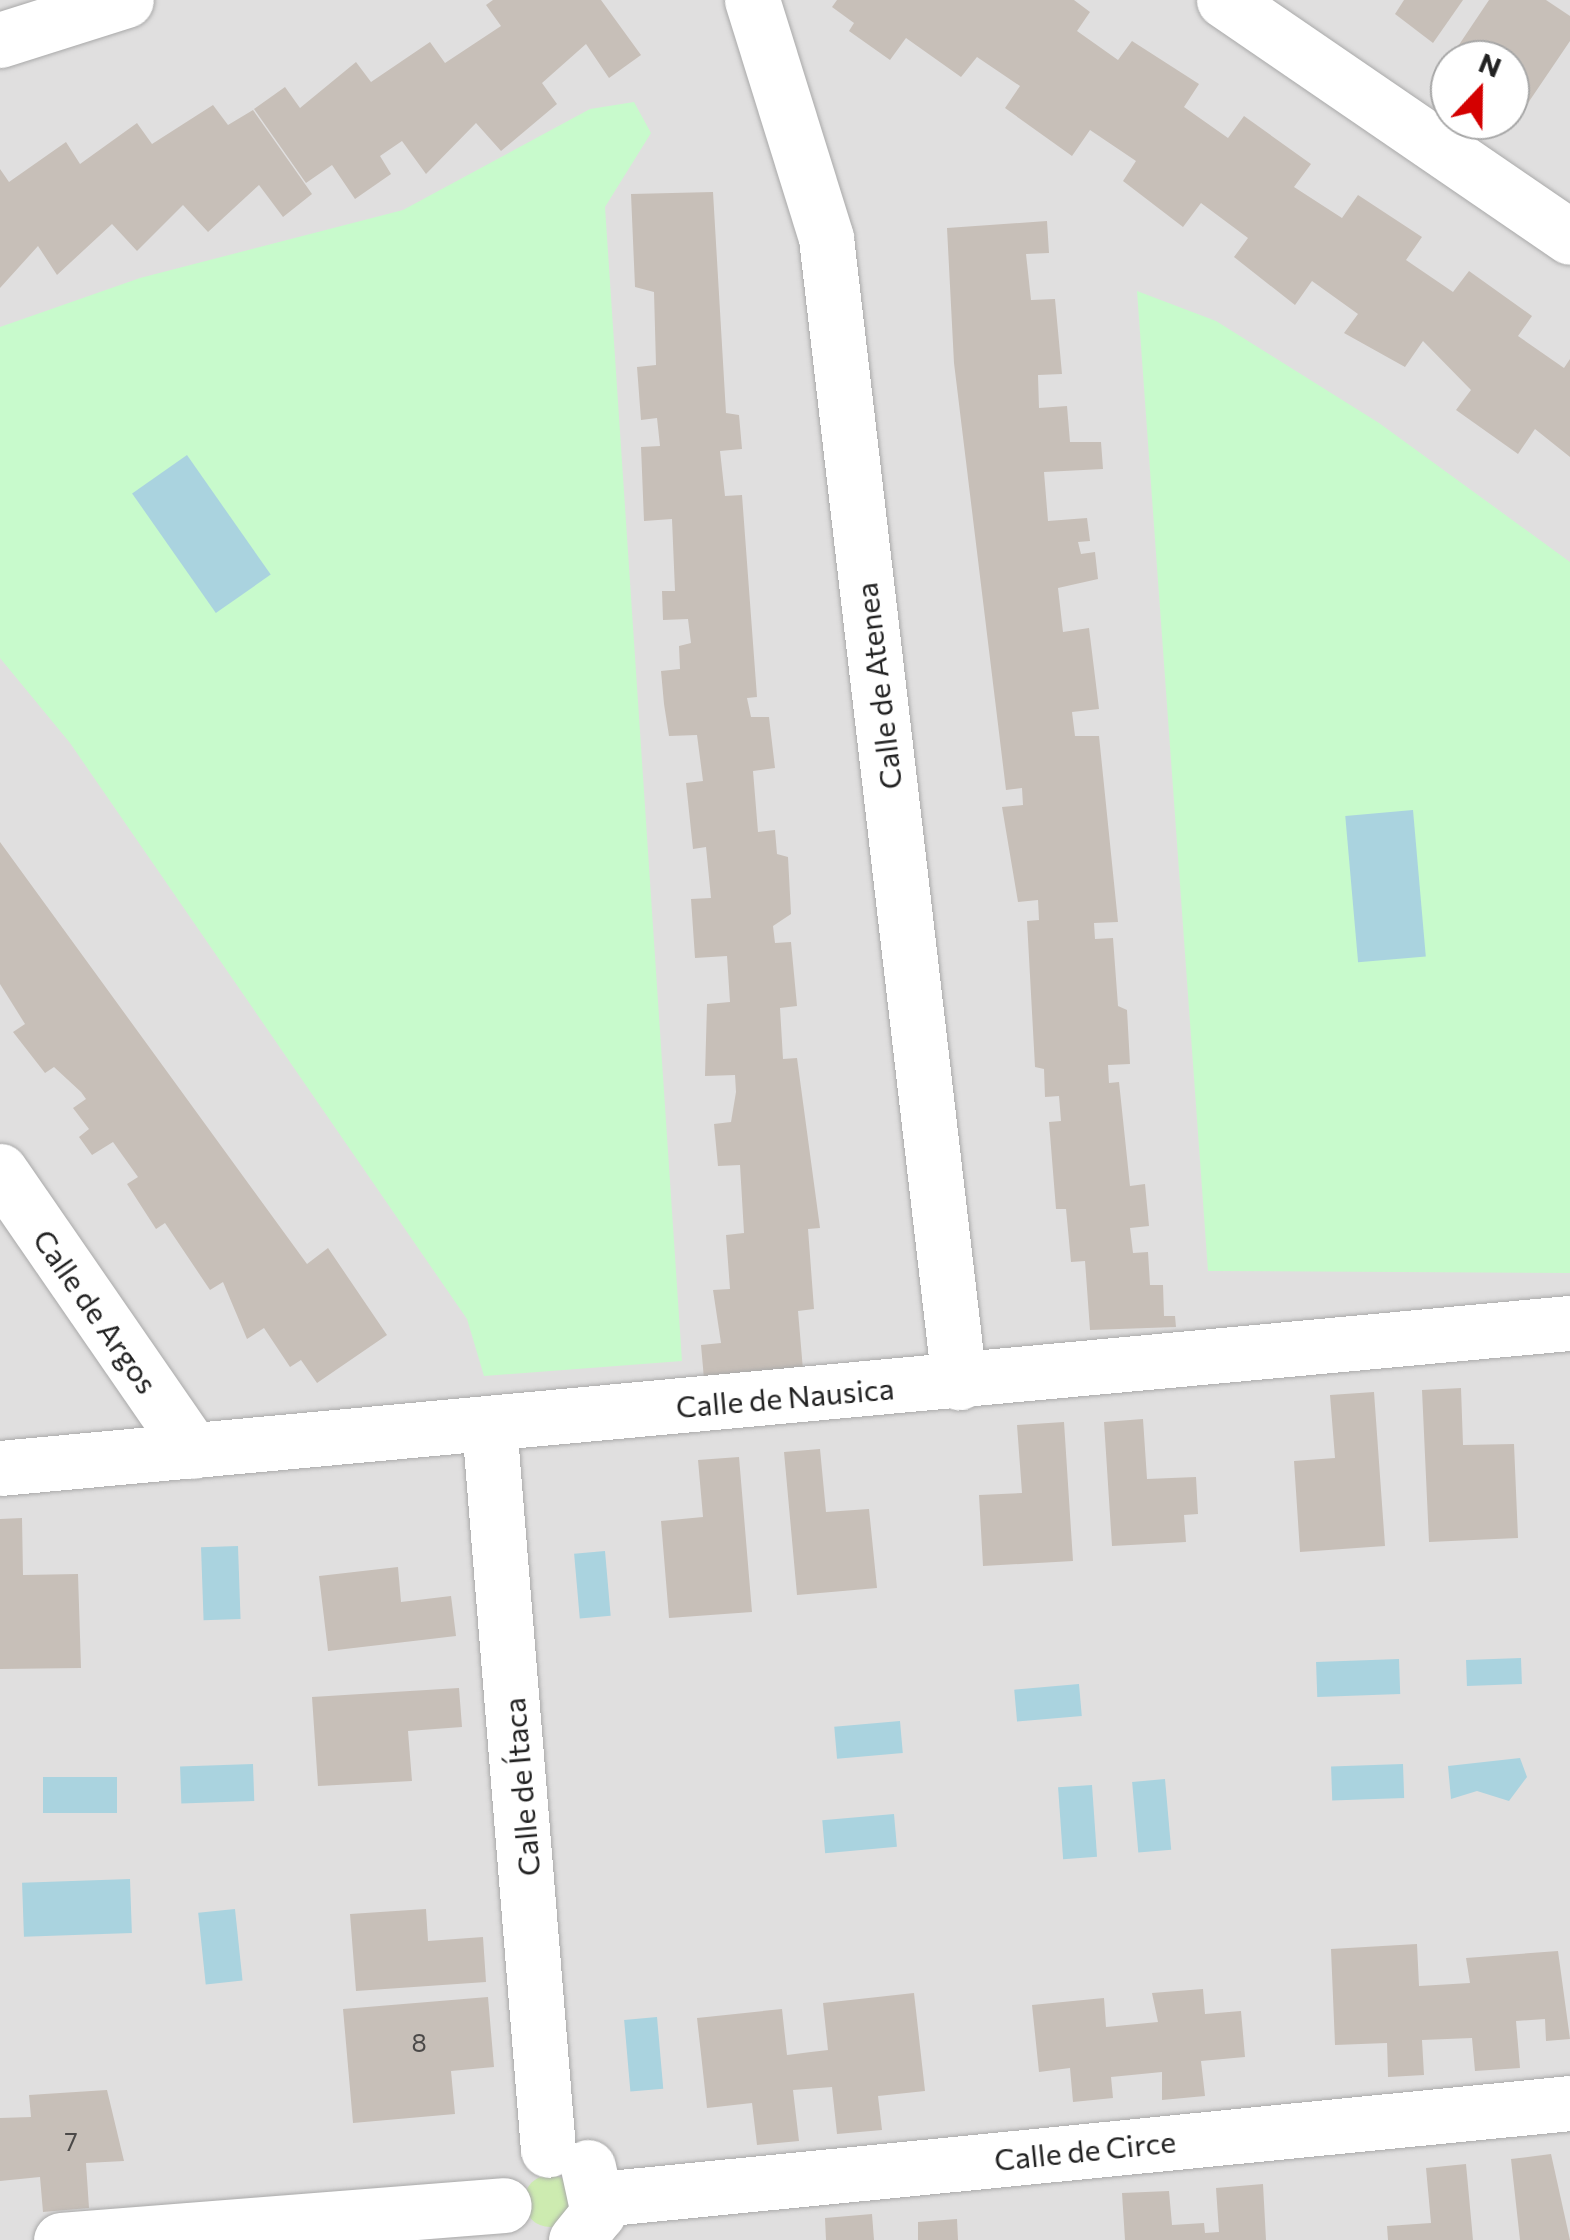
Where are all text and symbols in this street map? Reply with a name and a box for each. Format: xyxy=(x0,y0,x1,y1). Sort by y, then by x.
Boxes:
north arrow xyxy=(1430,40,1530,140)
text: N xyxy=(1474,44,1507,84)
street label: Calle de Atenea xyxy=(847,581,909,791)
street label: Calle de Argos xyxy=(26,1222,166,1400)
street label: Calle de Nausica xyxy=(674,1370,896,1424)
street label: Calle de Ítaca xyxy=(495,1696,547,1878)
house number: 8 xyxy=(411,2027,427,2057)
street label: Calle de Circe xyxy=(992,2123,1178,2177)
house number: 7 xyxy=(64,2126,78,2156)

